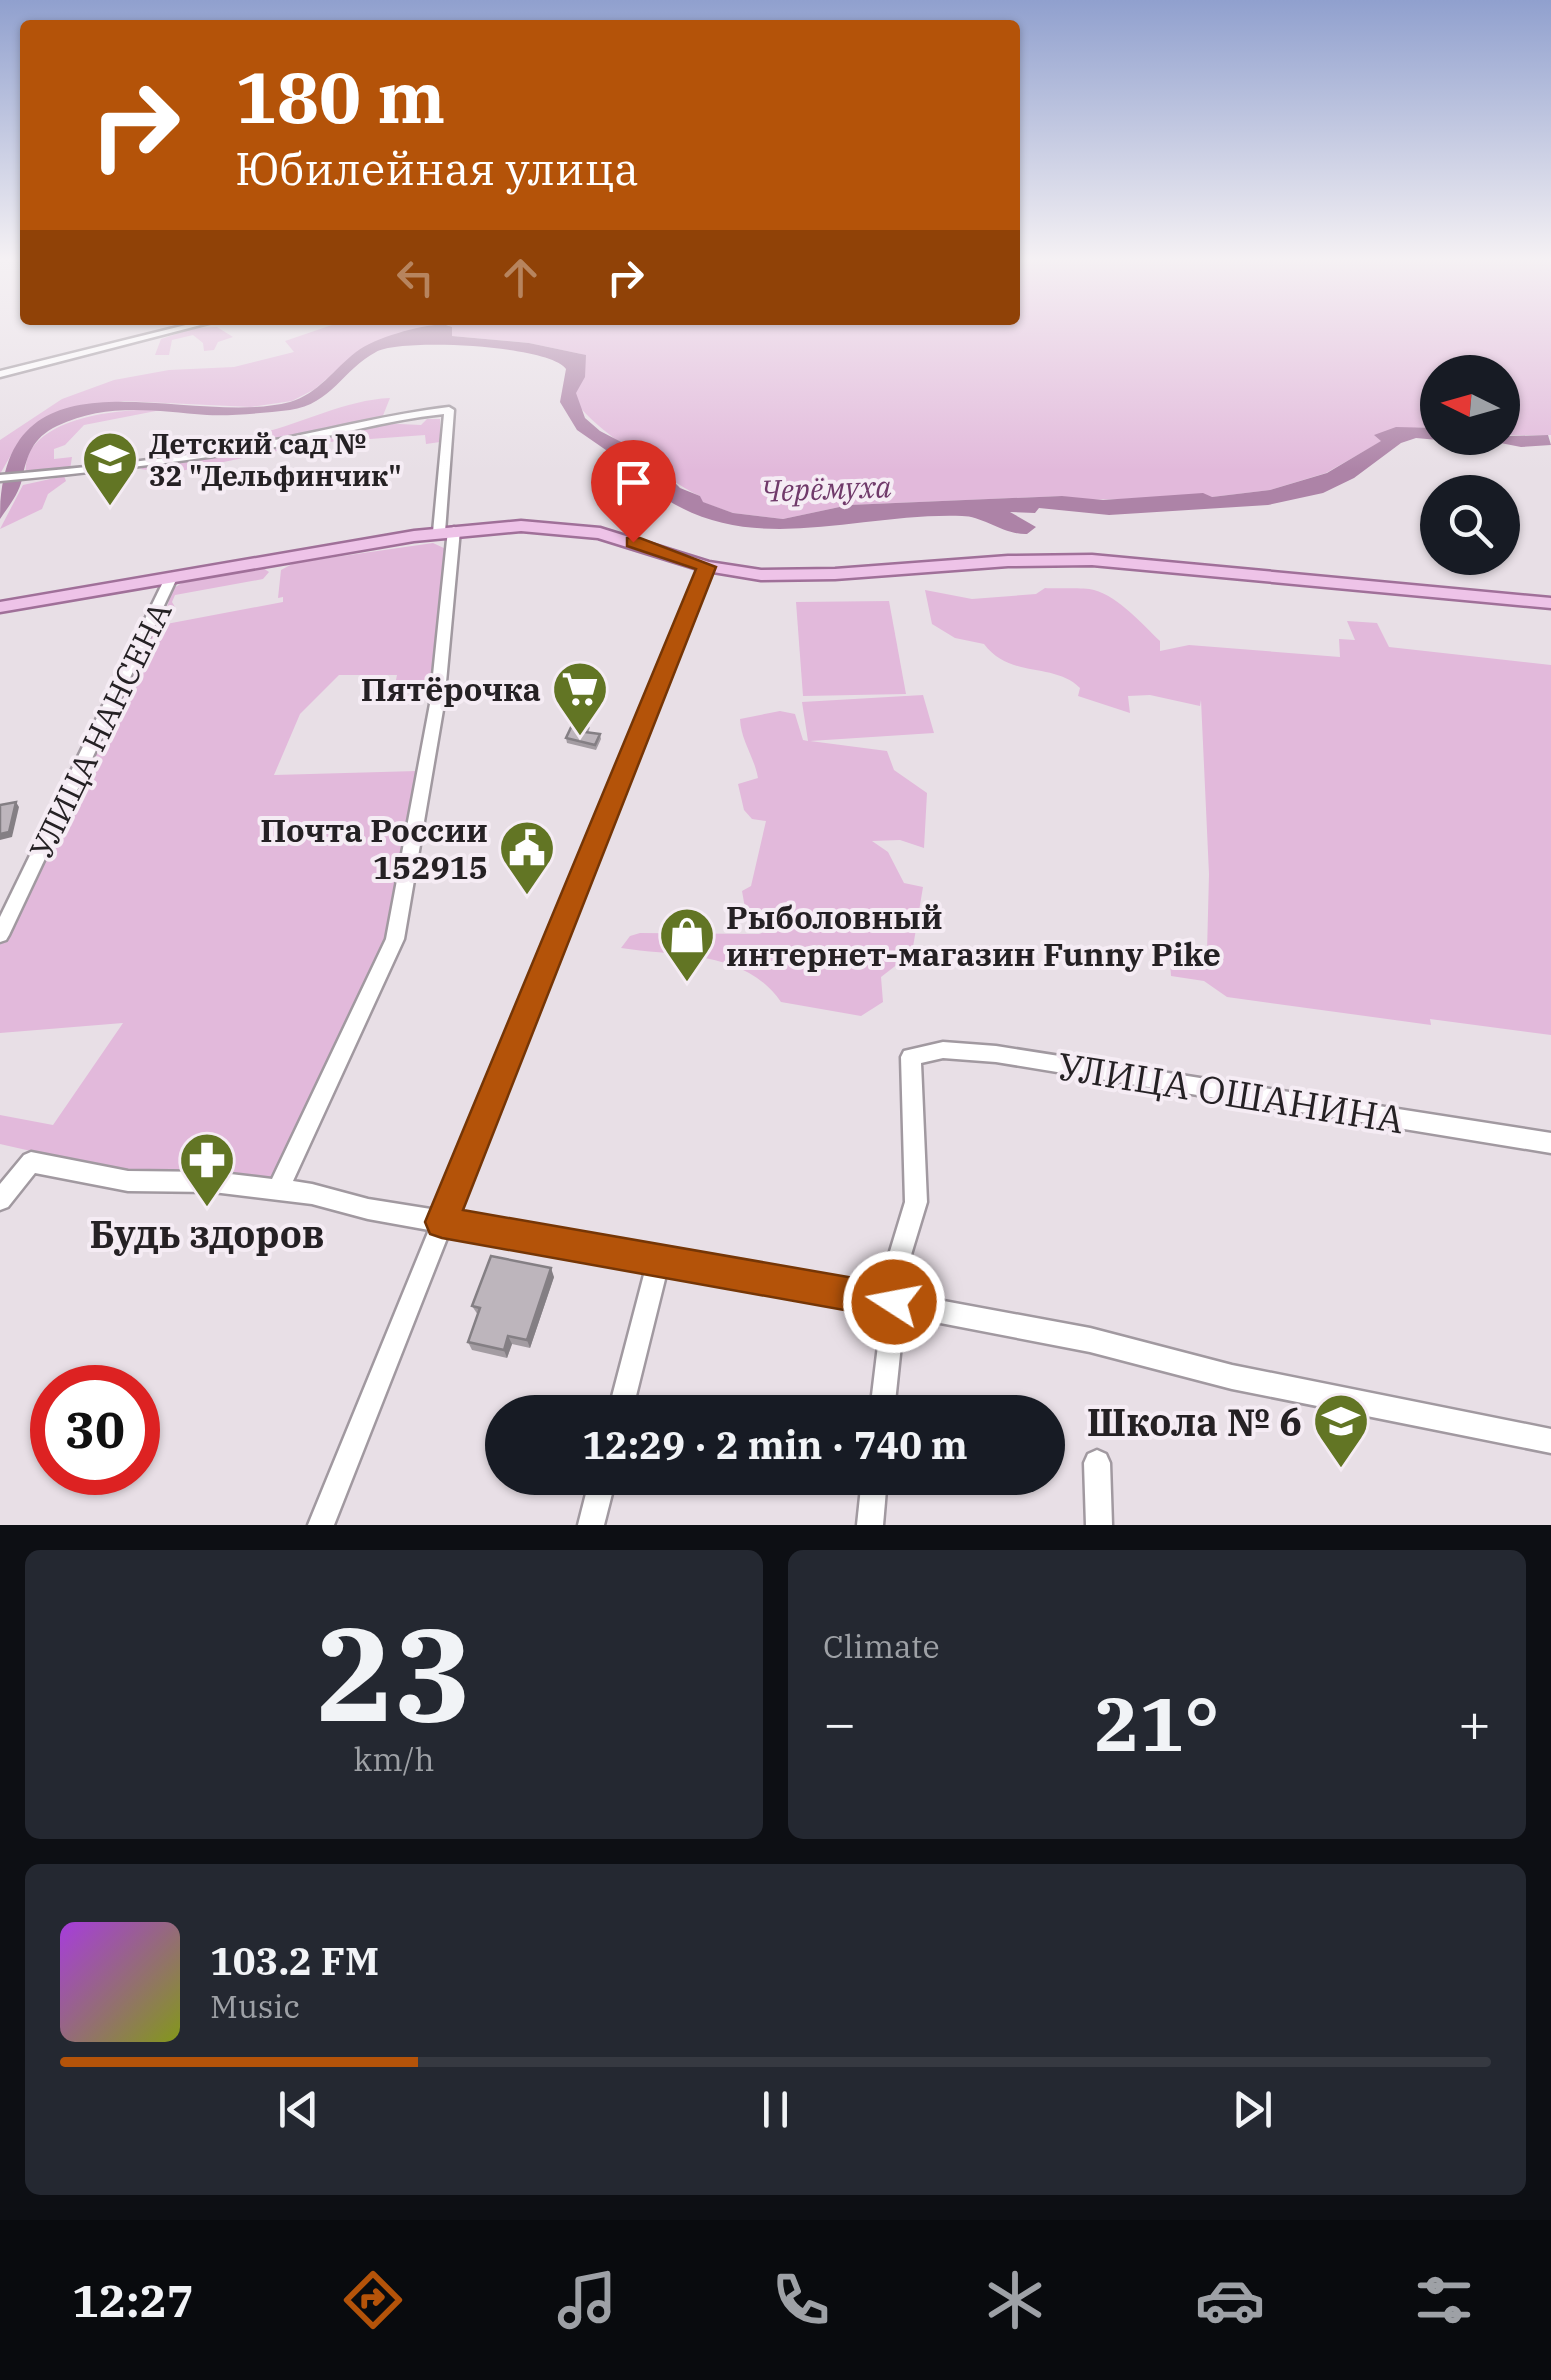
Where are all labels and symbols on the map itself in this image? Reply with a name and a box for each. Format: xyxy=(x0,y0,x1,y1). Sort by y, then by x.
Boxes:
north arrow xyxy=(1420,355,1520,455)
place label: Детский сад № 32 "Дельфинчик" xyxy=(149,425,402,494)
school or university icon: Детский сад № 32 "Дельфинчик" xyxy=(80,429,140,508)
pin xyxy=(591,440,676,543)
water label: Черёмуха xyxy=(760,466,893,510)
street label: УЛИЦА НАНСЕНА xyxy=(20,595,180,865)
supermarket icon: Пятёрочка xyxy=(550,659,610,738)
place label: Пятёрочка xyxy=(361,668,541,710)
place label: Почта России 152915 xyxy=(260,809,488,888)
public building icon: Почта России 152915 xyxy=(497,818,557,897)
place label: Рыболовный интернет-магазин Funny Pike xyxy=(726,896,1221,975)
shop icon: Рыболовный интернет-магазин Funny Pike xyxy=(657,905,717,984)
street label: УЛИЦА ОШАНИНА xyxy=(1055,1040,1407,1144)
pharmacy icon: Будь здоров xyxy=(177,1130,237,1209)
place label: Будь здоров xyxy=(89,1209,325,1258)
position arrow xyxy=(842,1250,946,1354)
speed limit sign: 30 xyxy=(30,1365,160,1495)
school or university icon: Школа № 6 xyxy=(1311,1391,1371,1470)
place label: Школа № 6 xyxy=(1087,1397,1302,1446)

